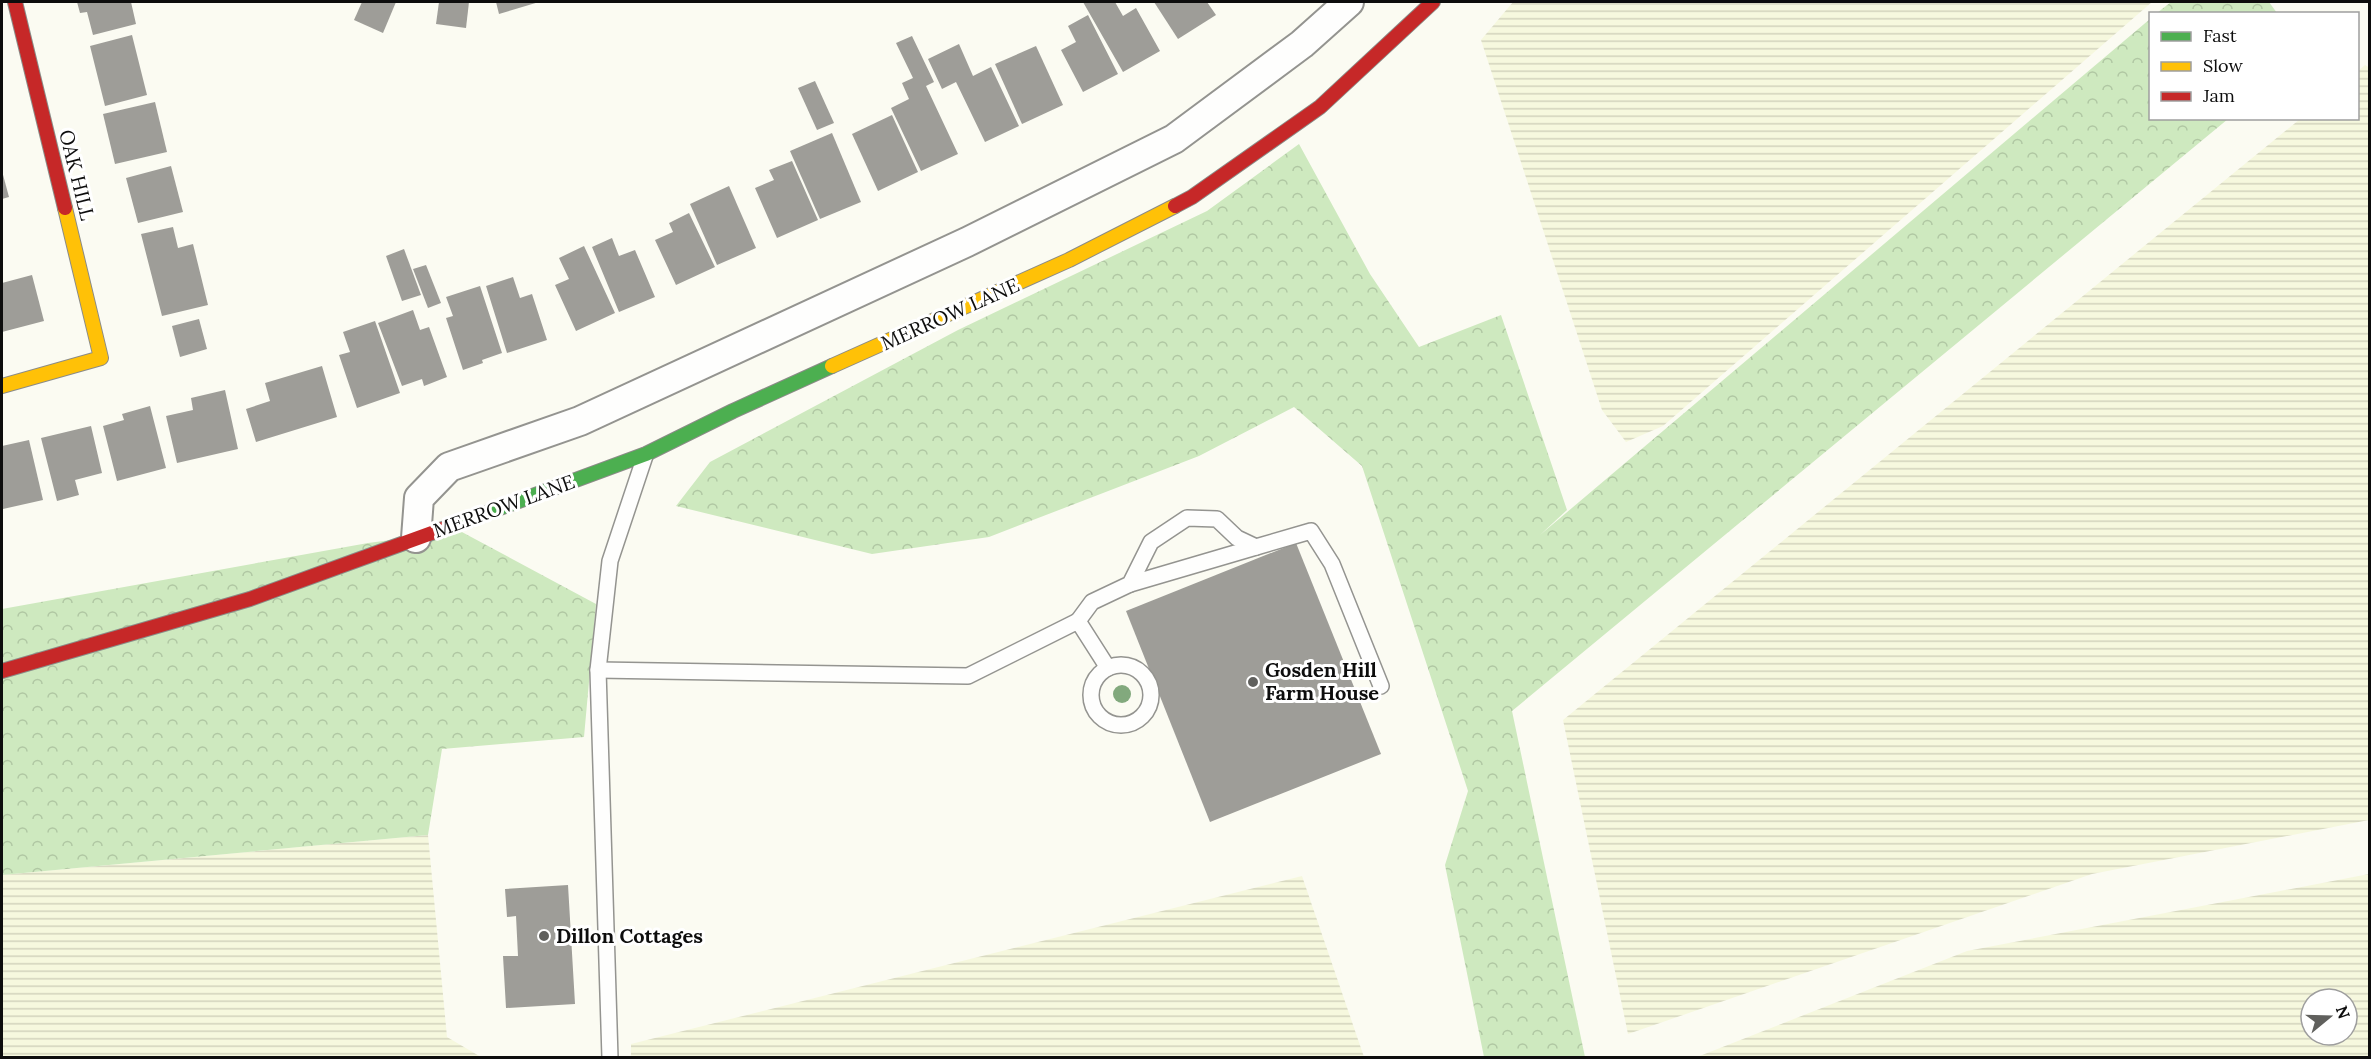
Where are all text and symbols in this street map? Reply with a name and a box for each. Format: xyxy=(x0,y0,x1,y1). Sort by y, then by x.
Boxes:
legend xyxy=(2149,12,2359,120)
text: Fast xyxy=(2203,24,2237,47)
text: Slow xyxy=(2203,54,2243,77)
text: Jam xyxy=(2202,84,2235,107)
street label: OAK HILL xyxy=(54,127,101,223)
street label: MERROW LANE xyxy=(877,272,1023,355)
street label: MERROW LANE xyxy=(430,468,578,543)
place label: Gosden Hill Farm House xyxy=(1265,657,1379,705)
marker: Gosden Hill Farm House xyxy=(1246,675,1260,689)
place label: Dillon Cottages xyxy=(556,923,703,948)
marker: Dillon Cottages xyxy=(537,929,551,943)
north arrow xyxy=(2299,987,2359,1047)
text: N xyxy=(2332,1003,2355,1021)

